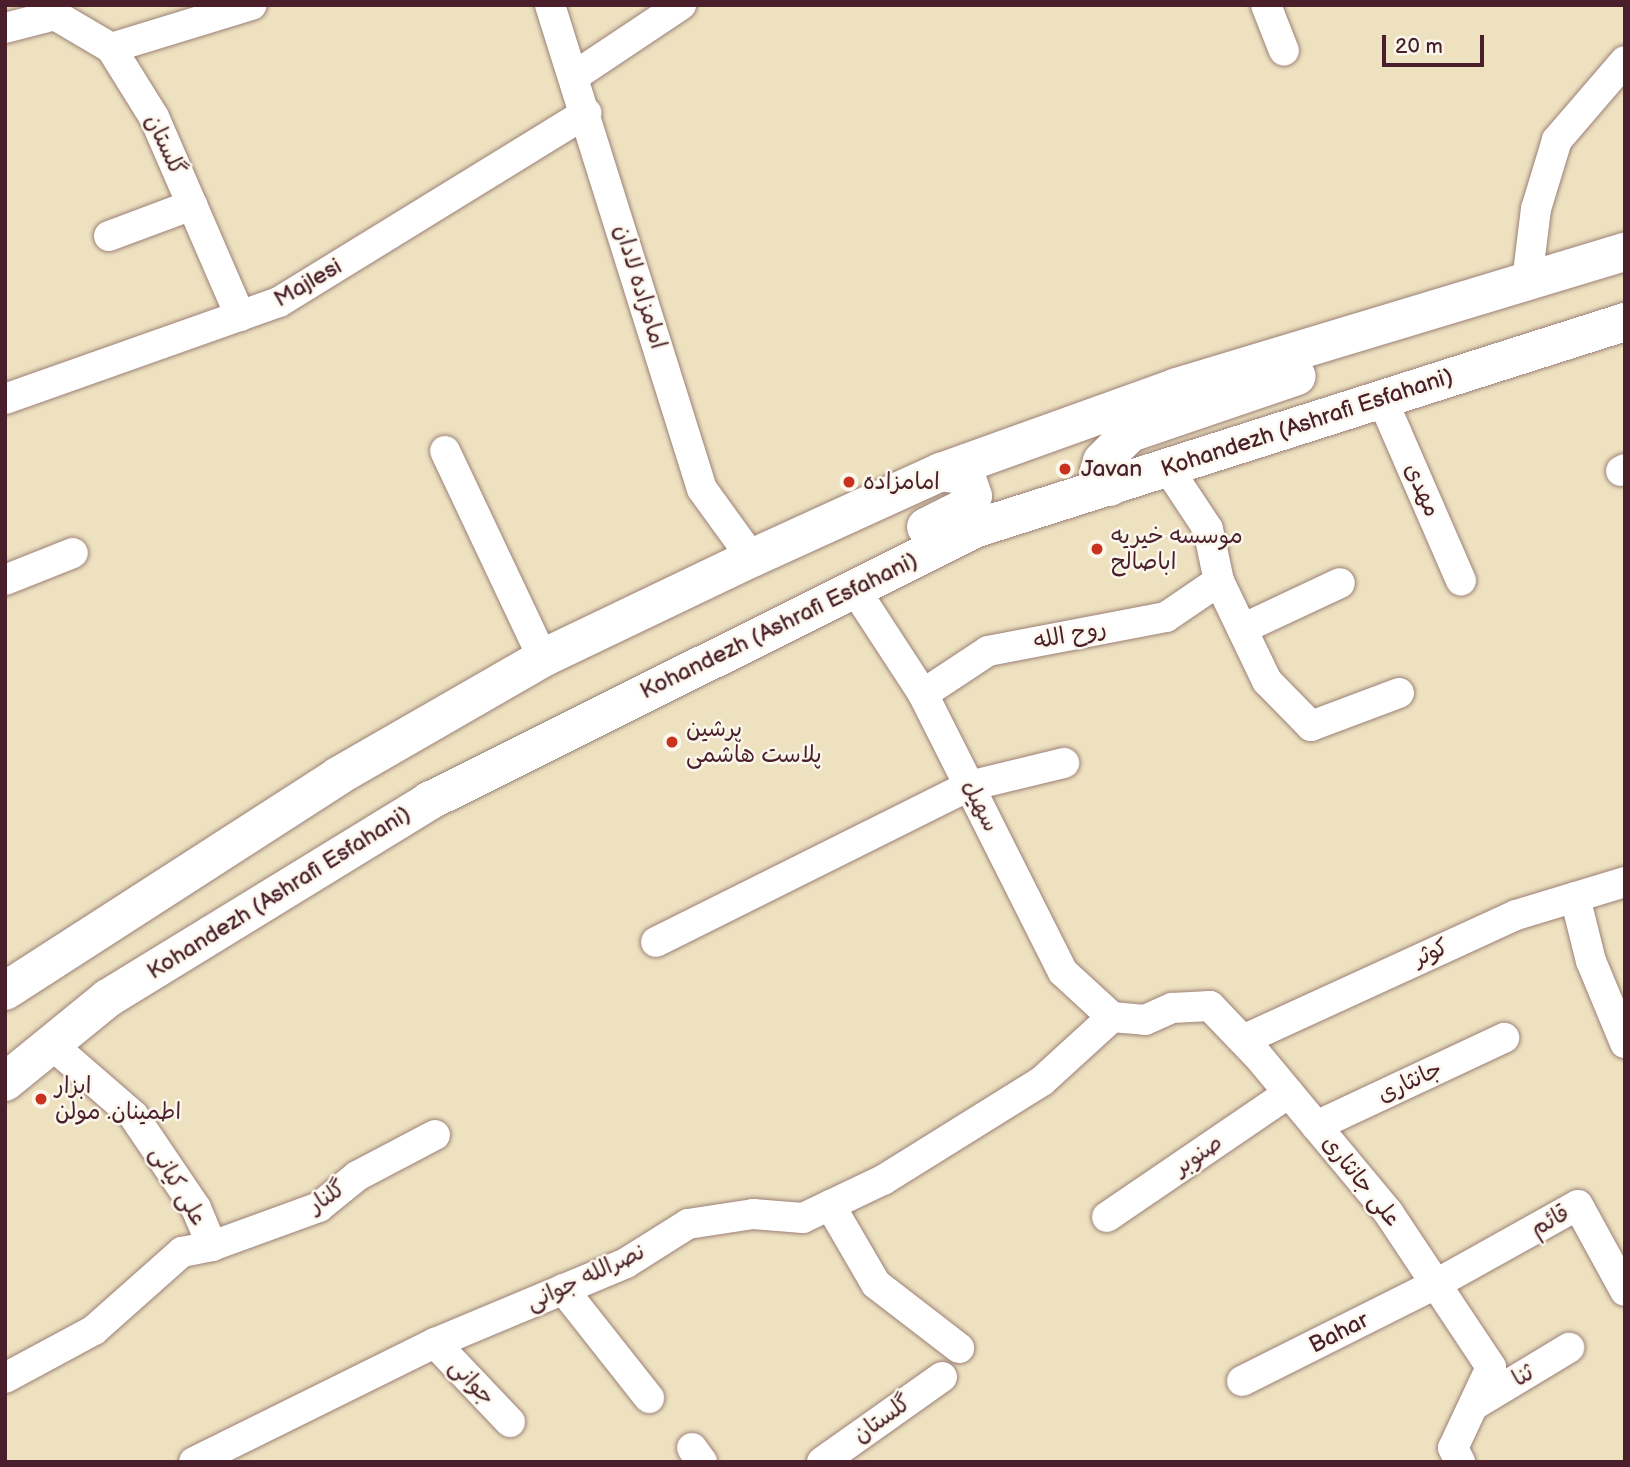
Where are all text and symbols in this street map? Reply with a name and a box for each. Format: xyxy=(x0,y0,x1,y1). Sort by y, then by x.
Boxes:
scale bar xyxy=(1385,21,1486,65)
text: 20 m xyxy=(1395,34,1443,59)
street label: گلستان xyxy=(139,110,191,180)
street label: امامزاده لادان xyxy=(608,222,672,352)
street label: Majlesi xyxy=(269,253,347,313)
street label: Kohandezh (Ashrafi Esfahani) xyxy=(1158,363,1456,483)
place label: Javan xyxy=(1081,455,1142,483)
marker: Javan xyxy=(1055,459,1075,479)
street label: مهدی xyxy=(1398,459,1446,521)
place label: امامزاده xyxy=(863,468,940,496)
marker: امامزاده xyxy=(841,474,857,490)
place label: موسسه خیریه اباصالح xyxy=(1111,522,1243,576)
marker: موسسه خیریه اباصالح xyxy=(1089,541,1105,557)
street label: Kohandezh (Ashrafi Esfahani) xyxy=(636,547,922,705)
street label: روح الله xyxy=(1031,614,1109,656)
place label: پرشین پلاست هاشمی xyxy=(686,715,822,769)
marker: پرشین پلاست هاشمی xyxy=(664,734,680,750)
street label: سهیل xyxy=(955,776,1005,836)
street label: Kohandezh (Ashrafi Esfahani) xyxy=(142,800,416,986)
street label: کوثر xyxy=(1409,933,1453,973)
street label: جانثاری xyxy=(1373,1055,1447,1109)
place label: ابزار اطمینان. مولن xyxy=(55,1072,181,1126)
marker: ابزار اطمینان. مولن xyxy=(33,1091,49,1107)
street label: صنوبر xyxy=(1168,1129,1228,1181)
street label: علی جانثاری xyxy=(1316,1130,1406,1232)
street label: علی کیانی xyxy=(144,1141,212,1231)
street label: گلنار xyxy=(303,1175,351,1219)
street label: قائم xyxy=(1526,1199,1574,1243)
street label: نصرالله جوانی xyxy=(522,1237,650,1317)
street label: Bahar xyxy=(1305,1306,1373,1360)
street label: جوانی xyxy=(443,1353,501,1411)
street label: ثنا xyxy=(1507,1359,1539,1393)
street label: گلستان xyxy=(848,1389,916,1449)

